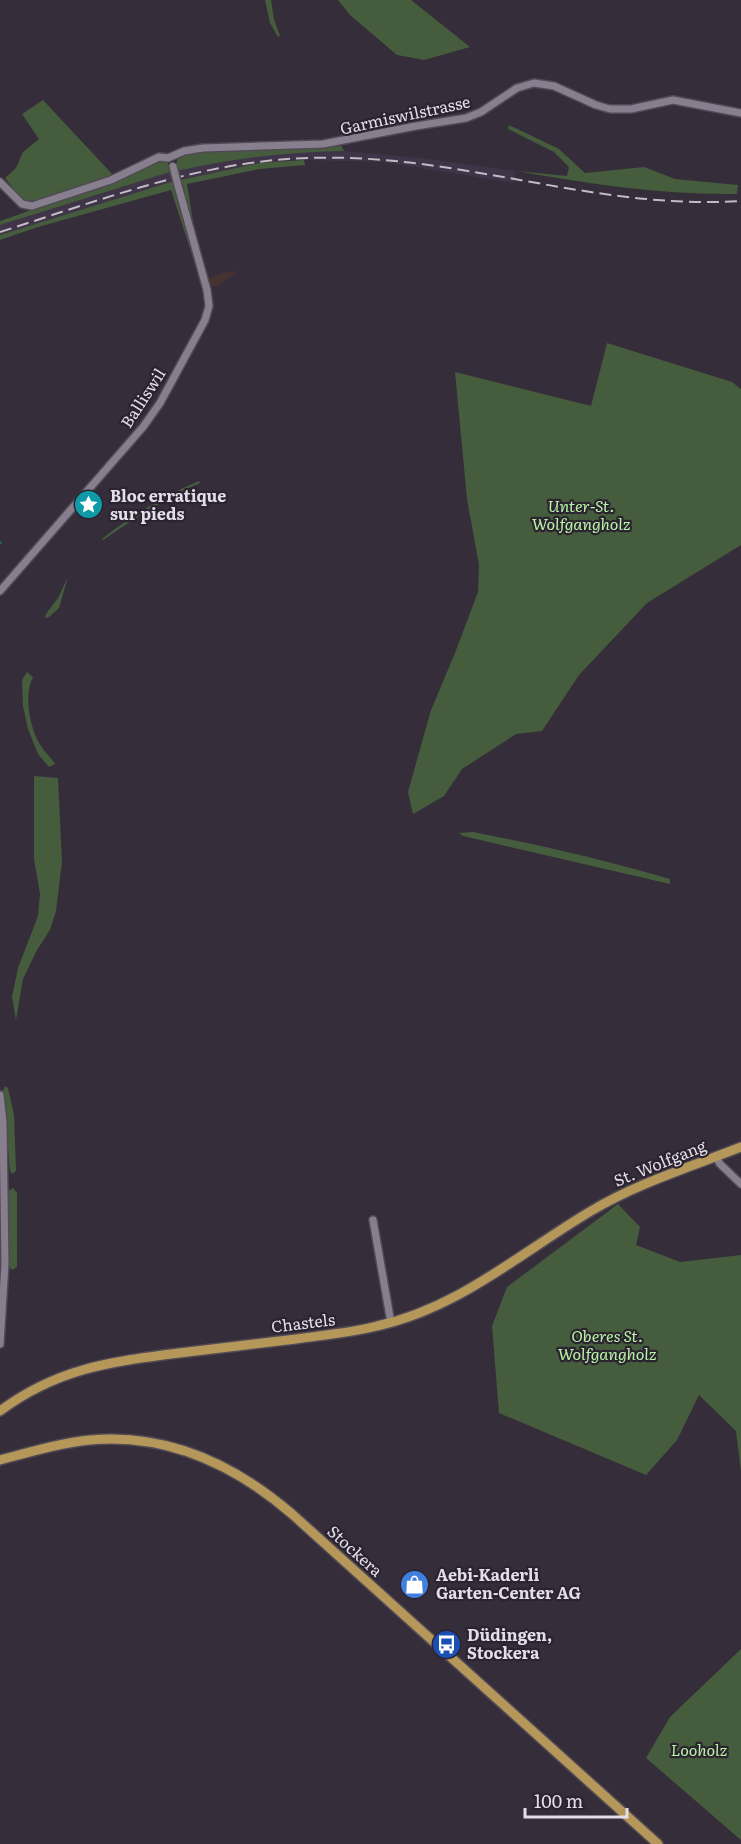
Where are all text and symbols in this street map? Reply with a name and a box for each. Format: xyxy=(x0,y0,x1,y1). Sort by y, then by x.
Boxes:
street label: Garmiswilstrasse xyxy=(337,89,472,140)
street label: Balliswil xyxy=(114,363,170,432)
place label: Bloc erratique sur pieds xyxy=(110,483,226,525)
place icon: Bloc erratique sur pieds xyxy=(73,489,105,521)
park label: Unter-St. Wolfgangholz xyxy=(532,493,631,535)
street label: St. Wolfgang xyxy=(610,1133,710,1192)
street label: Chastels xyxy=(270,1306,336,1338)
park label: Oberes St. Wolfgangholz xyxy=(558,1323,657,1365)
street label: Stockera xyxy=(323,1519,389,1582)
place label: Aebi-Kaderli Garten-Center AG xyxy=(436,1562,581,1604)
shop icon: Aebi-Kaderli Garten-Center AG xyxy=(399,1568,431,1600)
place label: Düdingen, Stockera xyxy=(467,1622,552,1664)
bus stop icon: Düdingen, Stockera xyxy=(430,1628,462,1660)
park label: Looholz xyxy=(671,1737,727,1761)
scale bar xyxy=(525,1781,627,1819)
text: 100 m xyxy=(534,1787,583,1814)

